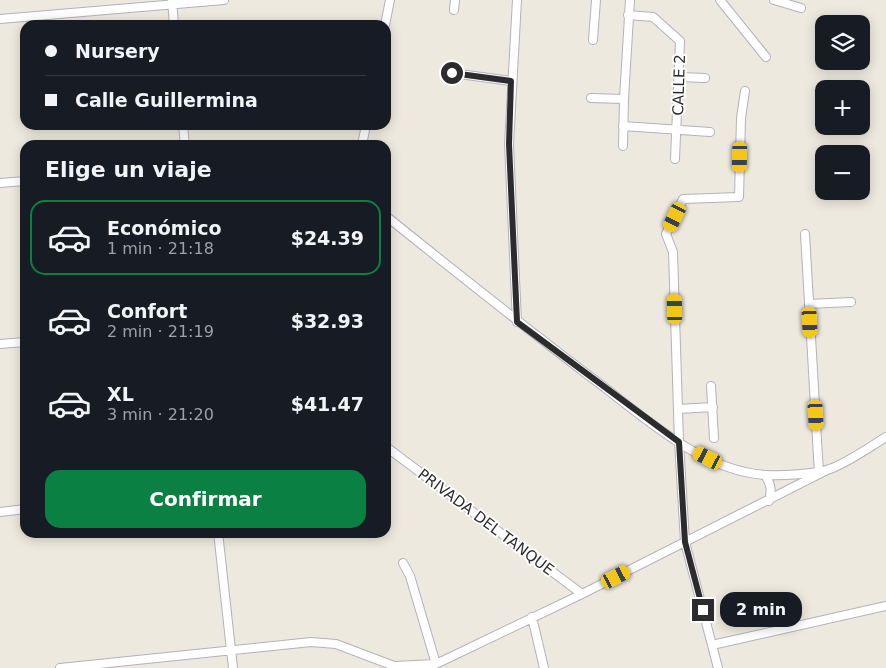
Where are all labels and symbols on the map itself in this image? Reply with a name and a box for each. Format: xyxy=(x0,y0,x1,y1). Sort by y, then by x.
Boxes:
street label: CALLE 2 xyxy=(669,54,689,116)
route start xyxy=(441,62,463,84)
car xyxy=(732,142,747,172)
car xyxy=(661,200,688,234)
car xyxy=(667,294,682,324)
car xyxy=(801,307,818,337)
car xyxy=(807,400,824,430)
car xyxy=(691,445,724,471)
street label: PRIVADA DEL TANQUE xyxy=(414,465,558,579)
car xyxy=(599,564,632,590)
callout: 2 min xyxy=(720,592,803,628)
route end xyxy=(692,599,714,621)

